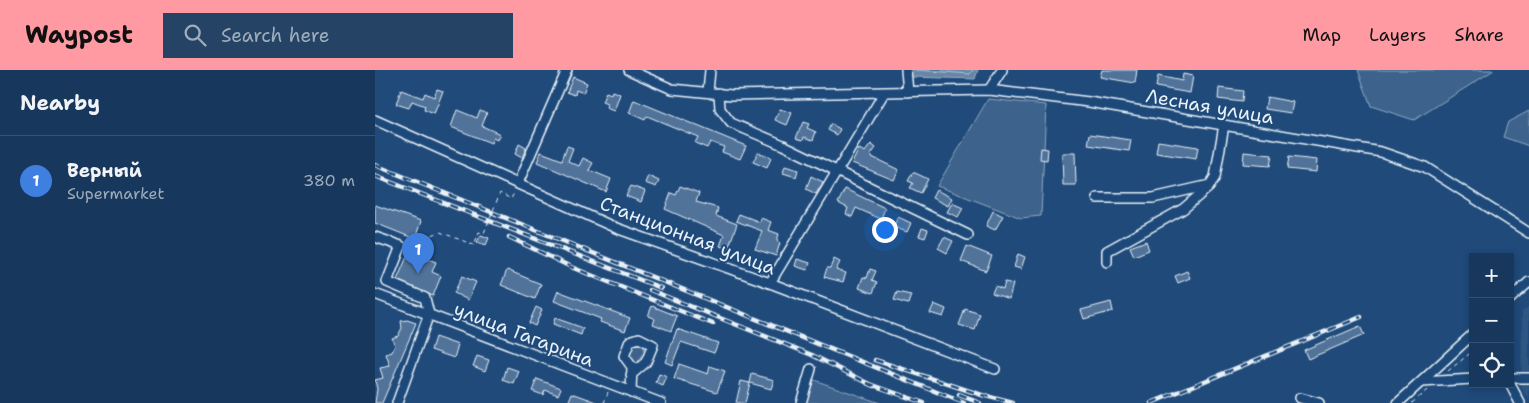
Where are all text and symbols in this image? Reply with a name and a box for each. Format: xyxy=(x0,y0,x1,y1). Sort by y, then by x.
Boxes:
search box xyxy=(163,13,513,58)
text: Waypost xyxy=(25,19,133,51)
icon: search xyxy=(181,21,209,49)
text: Search here xyxy=(221,23,329,48)
text: Map xyxy=(1303,23,1341,47)
text: Layers xyxy=(1369,23,1426,47)
text: Share xyxy=(1454,23,1504,47)
street label: Лесная улица xyxy=(1144,83,1276,130)
text: Nearby xyxy=(20,89,100,117)
text: Верный xyxy=(67,158,142,183)
text: 1 xyxy=(32,170,40,191)
text: 380 m xyxy=(303,170,355,191)
text: Supermarket xyxy=(67,183,164,204)
street label: Станционная улица xyxy=(596,190,779,281)
your location xyxy=(872,217,898,243)
pin: 1 xyxy=(402,233,434,274)
map controls xyxy=(1469,253,1514,388)
button: + xyxy=(1469,253,1514,298)
street label: улица Гагарина xyxy=(450,296,597,373)
button: − xyxy=(1469,298,1514,343)
button: locate xyxy=(1469,343,1514,388)

